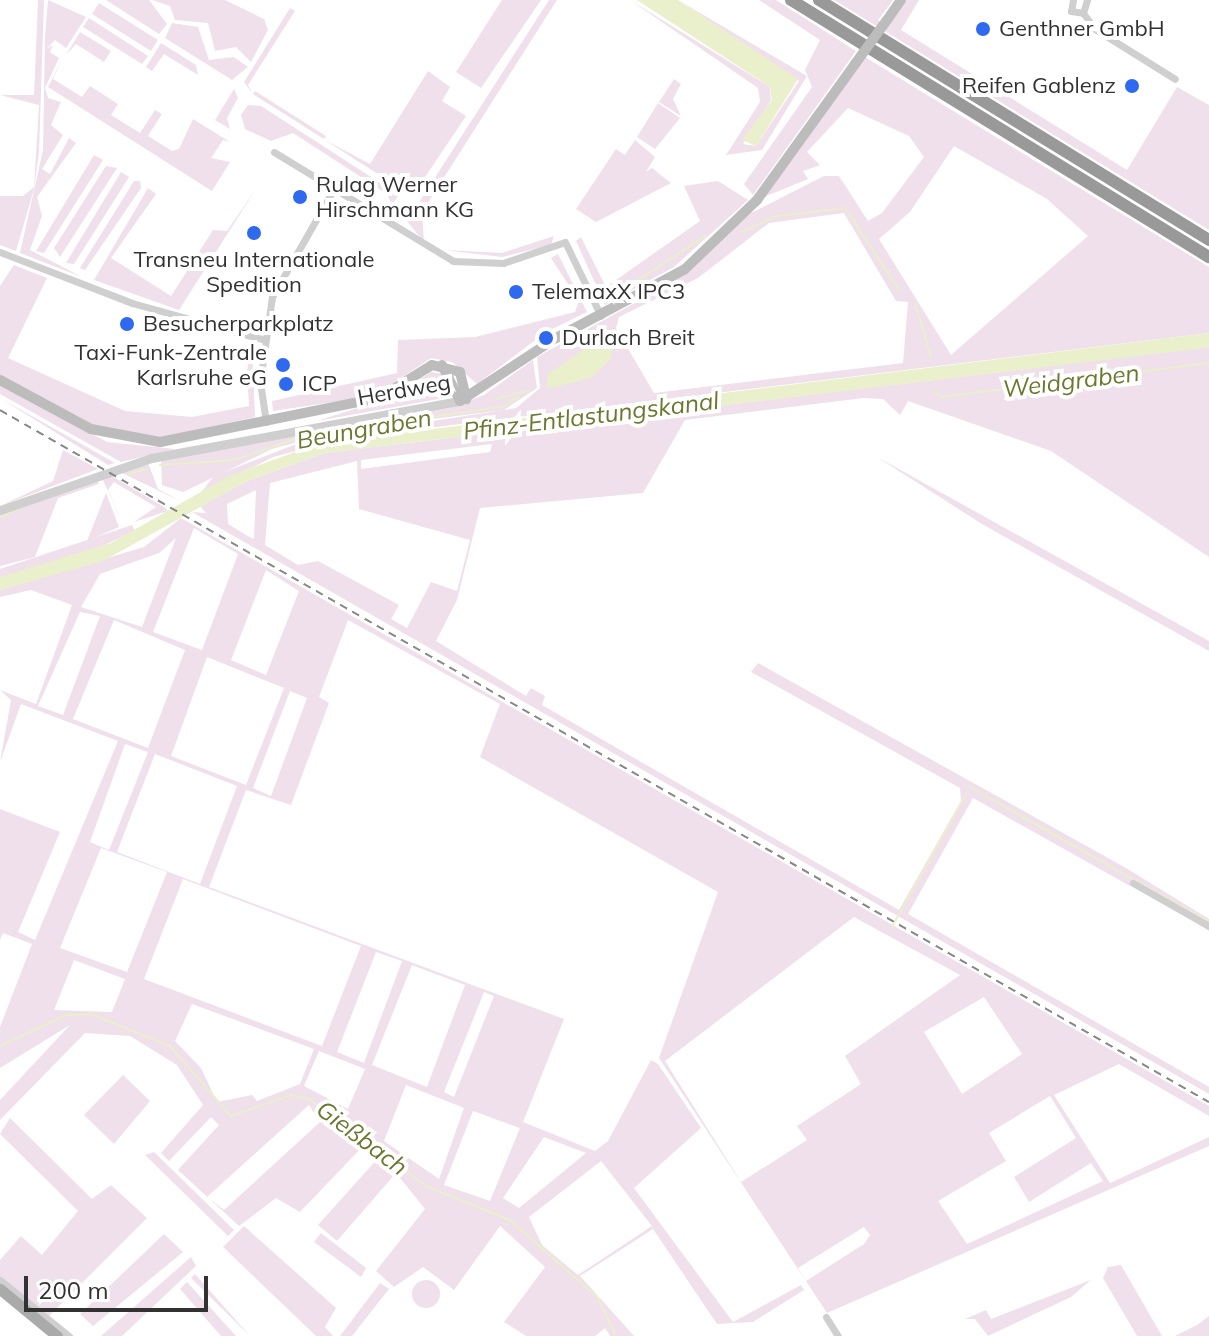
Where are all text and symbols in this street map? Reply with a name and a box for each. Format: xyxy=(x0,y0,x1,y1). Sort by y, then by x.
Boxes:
place label: Genthner GmbH xyxy=(999,16,1165,42)
marker: Genthner GmbH xyxy=(974,20,992,38)
place label: Reifen Gablenz xyxy=(962,73,1116,99)
marker: Reifen Gablenz xyxy=(1123,77,1141,95)
place label: Rulag Werner Hirschmann KG xyxy=(316,171,474,222)
marker: Rulag Werner Hirschmann KG xyxy=(291,188,309,206)
marker: Transneu Internationale Spedition xyxy=(245,224,263,242)
place label: Transneu Internationale Spedition xyxy=(134,246,374,298)
place label: TelemaxX IPC3 xyxy=(532,279,685,305)
marker: TelemaxX IPC3 xyxy=(507,283,525,301)
place label: Besucherparkplatz xyxy=(143,311,334,337)
marker: Besucherparkplatz xyxy=(118,315,136,333)
place label: Durlach Breit xyxy=(562,325,695,351)
marker: Durlach Breit xyxy=(537,329,555,347)
place label: Taxi-Funk-Zentrale Karlsruhe eG xyxy=(74,339,267,390)
marker: Taxi-Funk-Zentrale Karlsruhe eG xyxy=(274,356,292,374)
water label: Weidgraben xyxy=(1001,358,1141,404)
street label: Herdweg xyxy=(355,369,453,411)
place label: ICP xyxy=(302,371,337,397)
marker: ICP xyxy=(277,375,295,393)
water label: Pfinz-Entlastungskanal xyxy=(462,386,720,446)
water label: Beungraben xyxy=(294,403,434,455)
water label: Gießbach xyxy=(311,1095,413,1181)
scale bar xyxy=(28,1260,212,1310)
text: 200 m xyxy=(38,1275,109,1305)

